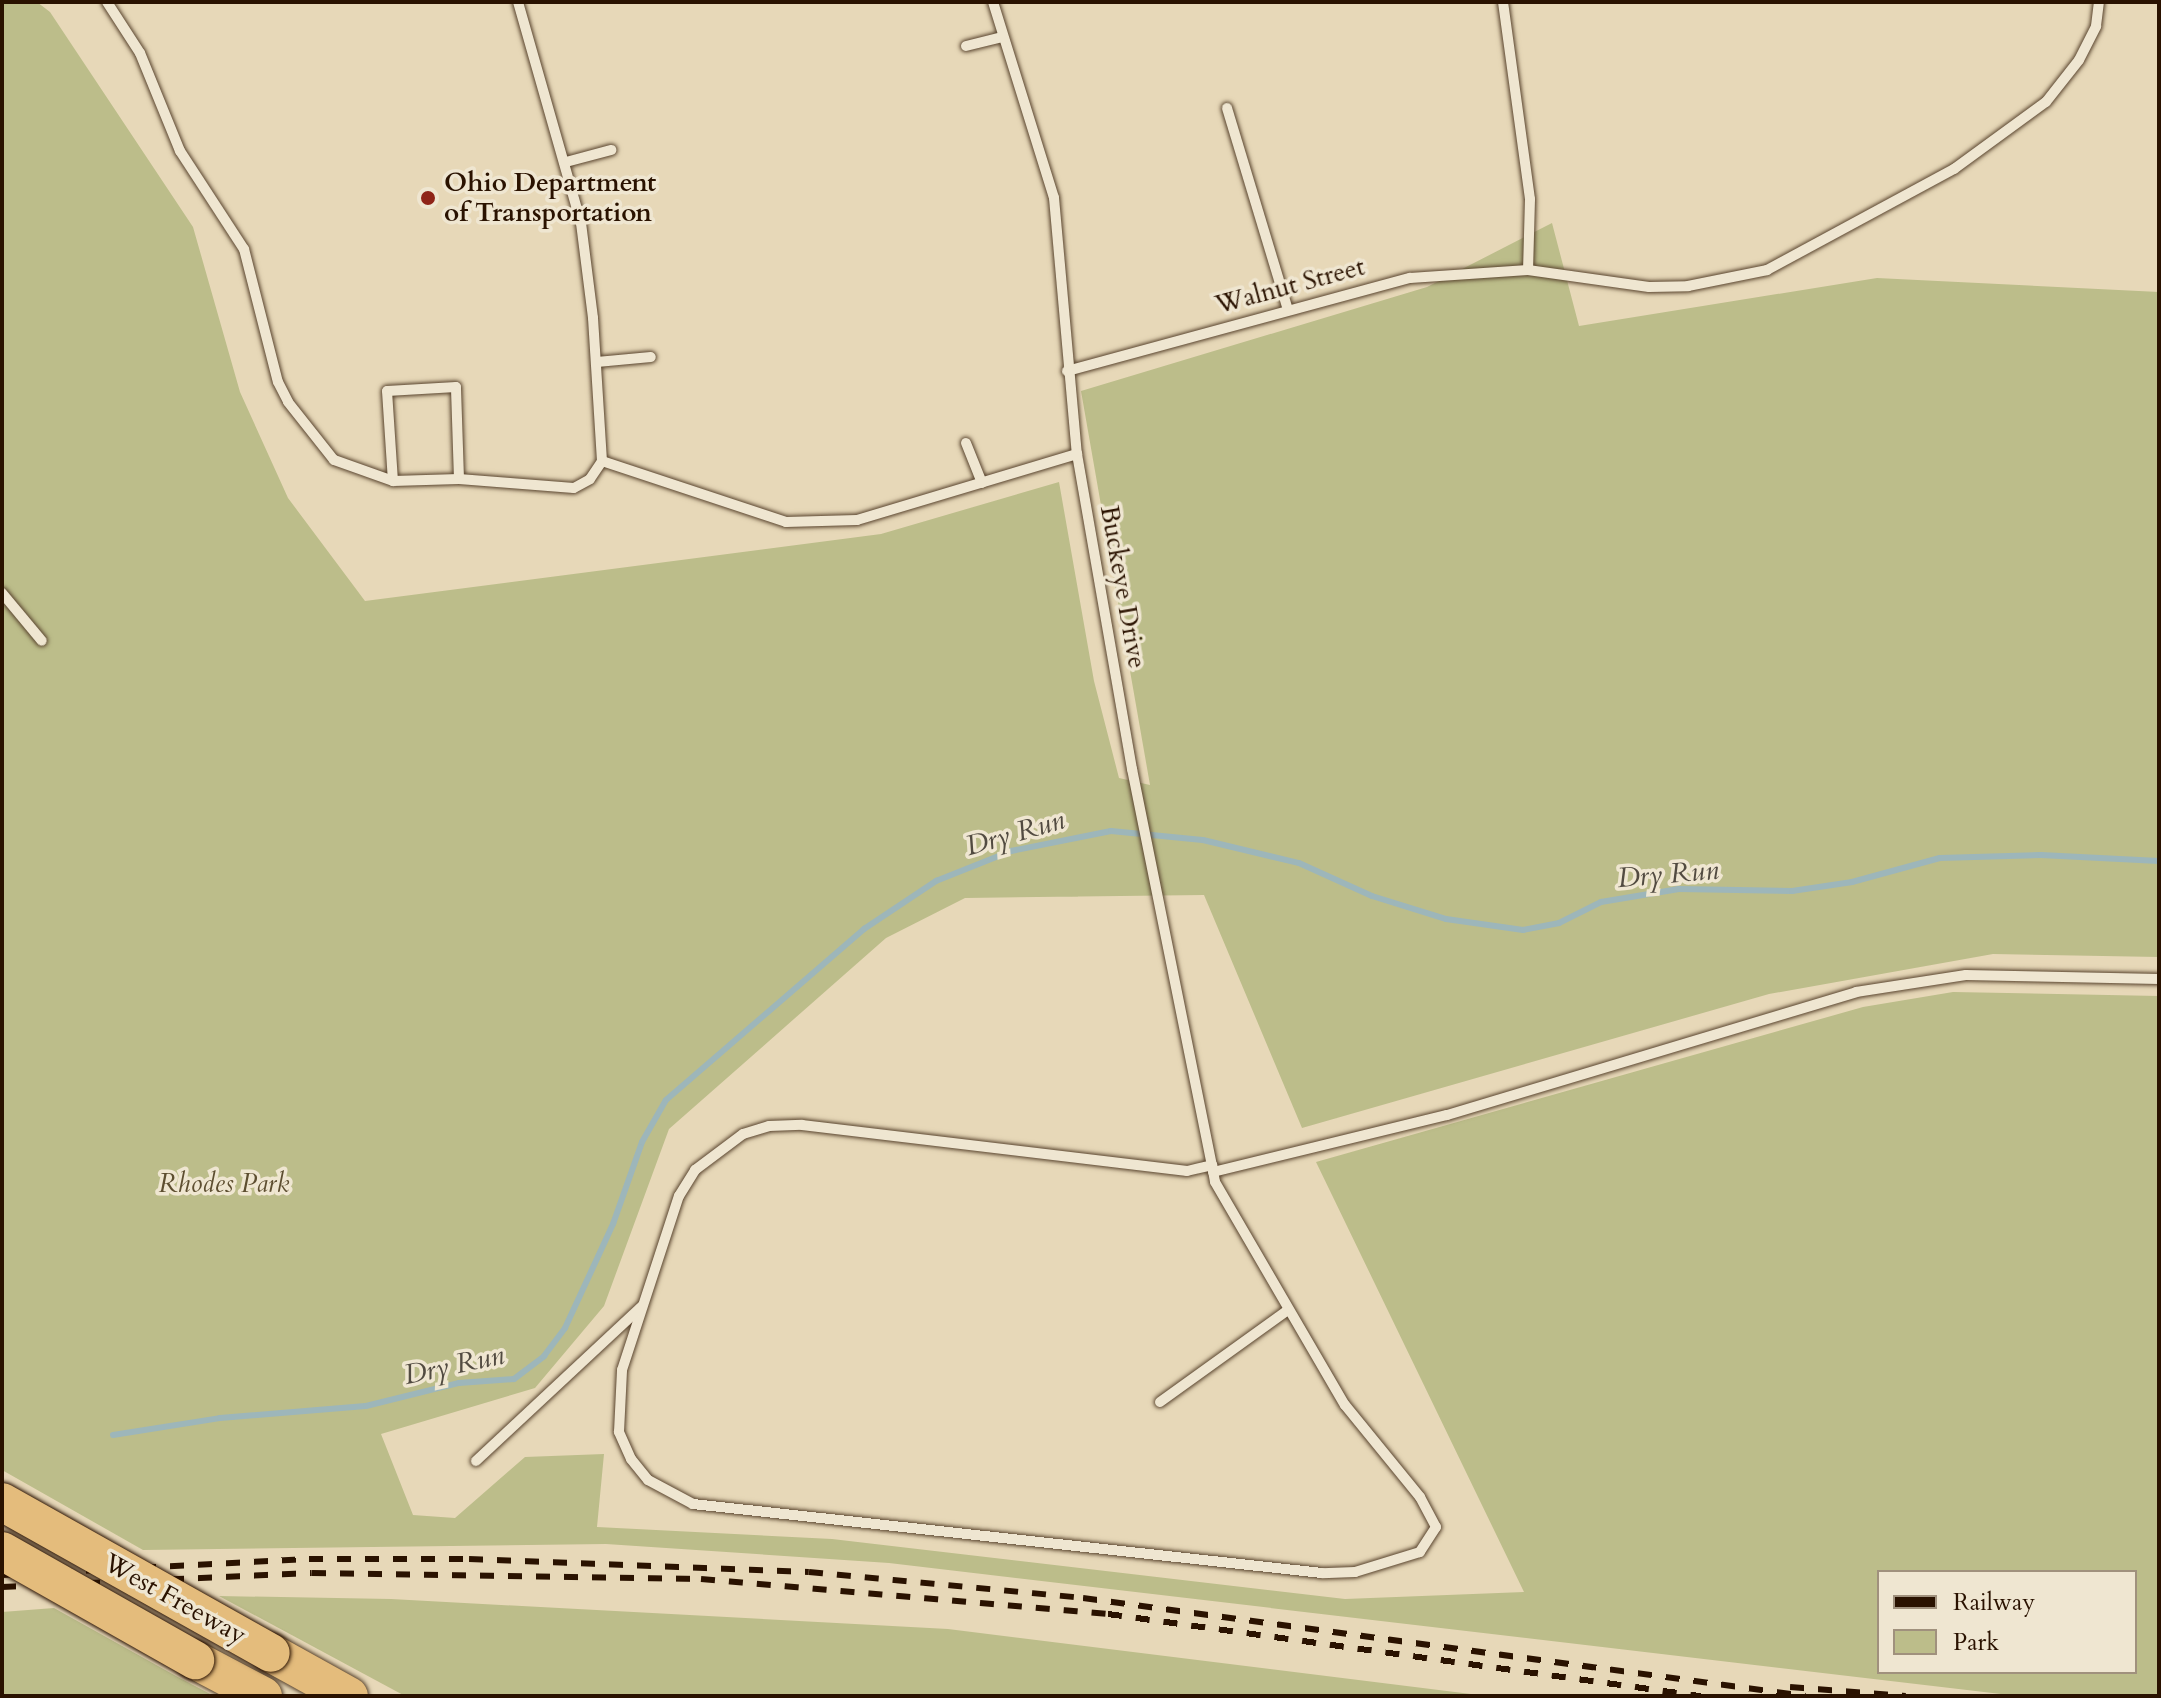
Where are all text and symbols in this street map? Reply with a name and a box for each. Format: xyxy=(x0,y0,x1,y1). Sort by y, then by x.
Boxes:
place label: Ohio Department of Transportation xyxy=(444,167,656,228)
marker: Ohio Department of Transportation xyxy=(419,189,437,207)
street label: Walnut Street xyxy=(1212,251,1368,321)
street label: Buckeye Drive xyxy=(1093,503,1153,671)
water label: Dry Run xyxy=(962,803,1068,863)
water label: Dry Run xyxy=(1616,853,1720,895)
park label: Rhodes Park xyxy=(159,1168,289,1200)
water label: Dry Run xyxy=(401,1338,507,1392)
street label: West Freeway xyxy=(98,1547,252,1651)
legend xyxy=(1877,1570,2137,1674)
text: Railway xyxy=(1953,1586,2035,1619)
text: Park xyxy=(1953,1626,1999,1659)

